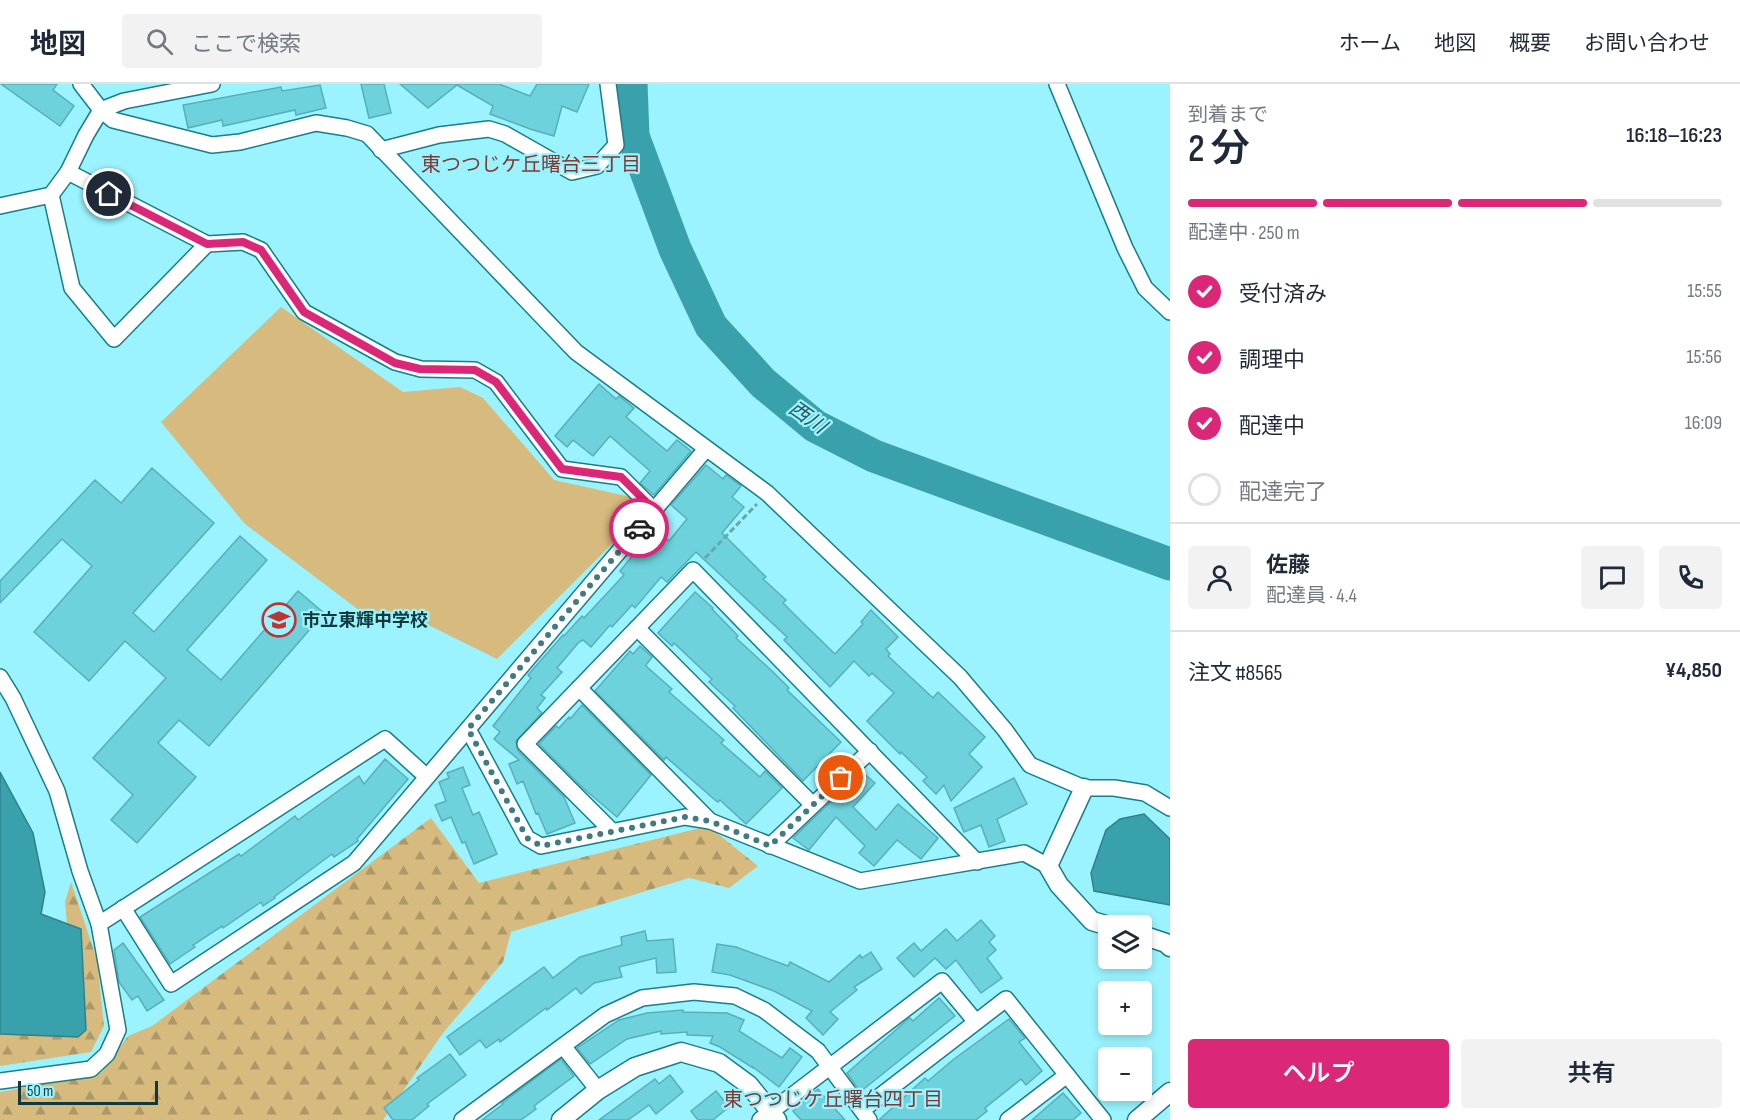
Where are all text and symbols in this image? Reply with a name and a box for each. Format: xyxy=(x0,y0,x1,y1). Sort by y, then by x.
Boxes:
search box xyxy=(122,14,542,68)
icon: search xyxy=(143,25,176,58)
text: 地図 xyxy=(30,28,86,61)
text: ここで検索 xyxy=(191,31,301,58)
text: ホーム xyxy=(1339,31,1401,56)
text: 地図 xyxy=(1434,31,1476,56)
text: 概要 xyxy=(1509,31,1551,56)
text: お問い合わせ xyxy=(1584,31,1710,56)
text: 到着まで xyxy=(1188,103,1268,127)
text: 16:18–16:23 xyxy=(1626,122,1722,149)
text: 2 分 xyxy=(1188,126,1250,173)
district label: 東つつじケ丘曙台三丁目 xyxy=(421,153,641,177)
pin xyxy=(83,168,134,219)
icon: home xyxy=(92,177,125,210)
text: 配達中 · 250 m xyxy=(1188,221,1300,245)
icon: check xyxy=(1188,275,1221,308)
text: 15:55 xyxy=(1687,279,1722,303)
text: 受付済み xyxy=(1239,281,1327,308)
icon: check xyxy=(1188,341,1221,374)
text: 15:56 xyxy=(1686,345,1722,369)
text: 調理中 xyxy=(1239,347,1305,374)
water label: 西川 xyxy=(784,397,832,440)
icon: check xyxy=(1188,407,1221,440)
text: 16:09 xyxy=(1685,411,1722,435)
text: 配達中 xyxy=(1239,413,1305,440)
text: 配達完了 xyxy=(1239,479,1327,506)
courier xyxy=(609,498,669,558)
icon: car xyxy=(623,512,656,545)
button: person xyxy=(1188,546,1251,609)
button: chat xyxy=(1581,546,1644,609)
button: phone xyxy=(1659,546,1722,609)
text: 佐藤 xyxy=(1266,552,1310,579)
text: 配達員 · 4.4 xyxy=(1266,584,1357,608)
school or university icon: 市立東輝中学校 xyxy=(261,602,297,638)
place label: 市立東輝中学校 xyxy=(302,610,428,631)
text: ¥4,850 xyxy=(1665,657,1722,684)
text: 注文 #8565 xyxy=(1188,660,1282,687)
pin xyxy=(815,752,866,803)
icon: bag xyxy=(824,761,857,794)
map controls xyxy=(1098,915,1152,1101)
button: layers xyxy=(1098,915,1152,969)
button: + xyxy=(1098,981,1152,1035)
button: ヘルプ xyxy=(1188,1039,1449,1108)
button: 共有 xyxy=(1461,1039,1722,1108)
button: − xyxy=(1098,1047,1152,1101)
scale bar xyxy=(18,1078,158,1106)
text: 50 m xyxy=(27,1082,53,1101)
district label: 東つつじケ丘曙台四丁目 xyxy=(723,1088,943,1112)

